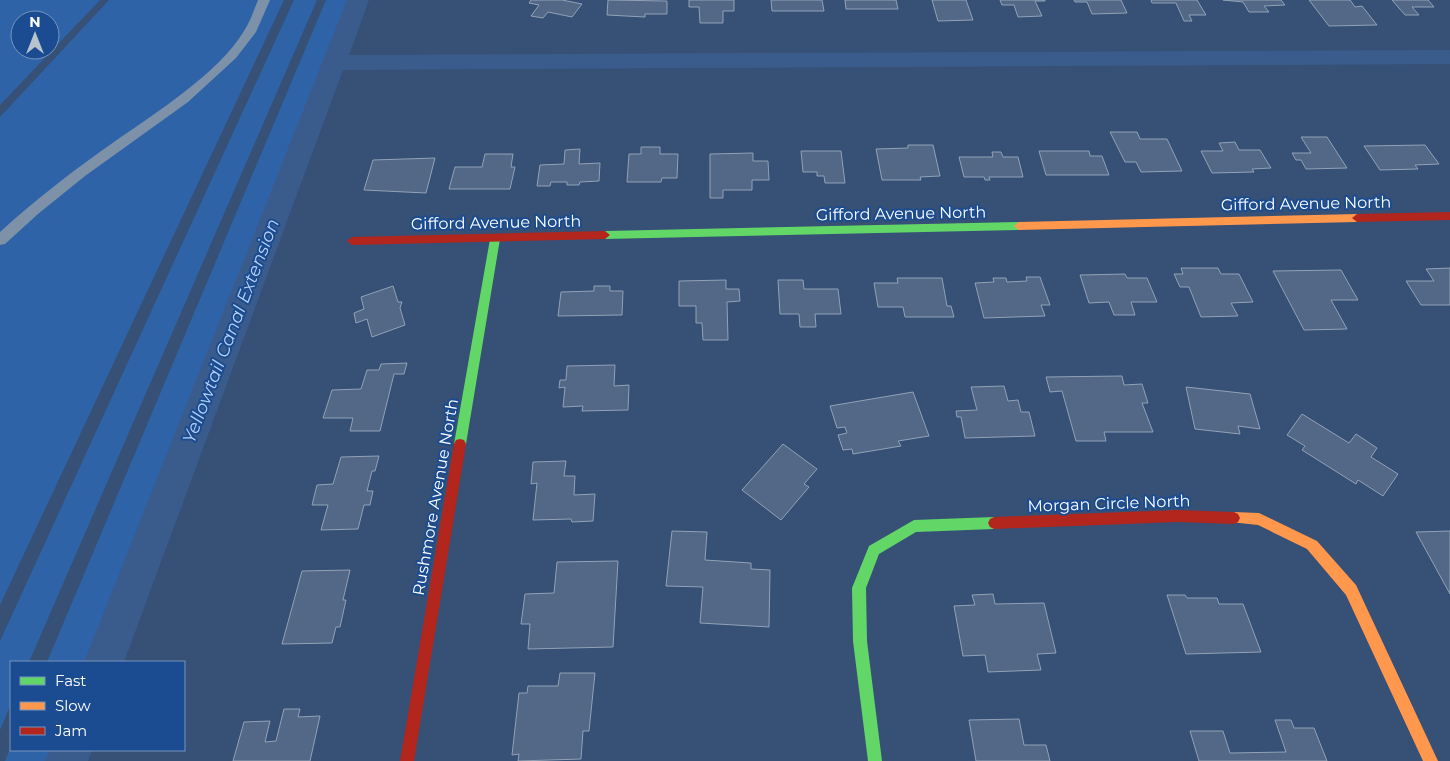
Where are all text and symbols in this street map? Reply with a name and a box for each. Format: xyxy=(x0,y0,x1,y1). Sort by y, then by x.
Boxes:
north arrow xyxy=(10,10,60,60)
text: N xyxy=(29,13,41,31)
street label: Gifford Avenue North xyxy=(1221,193,1391,214)
street label: Gifford Avenue North xyxy=(816,203,986,224)
street label: Gifford Avenue North xyxy=(411,212,581,233)
water label: Yellowtail Canal Extension xyxy=(178,216,284,446)
street label: Rushmore Avenue North xyxy=(409,397,462,597)
street label: Morgan Circle North xyxy=(1027,491,1191,516)
legend xyxy=(10,661,185,751)
text: Fast xyxy=(55,671,86,690)
text: Slow xyxy=(55,696,91,715)
text: Jam xyxy=(54,721,87,740)

